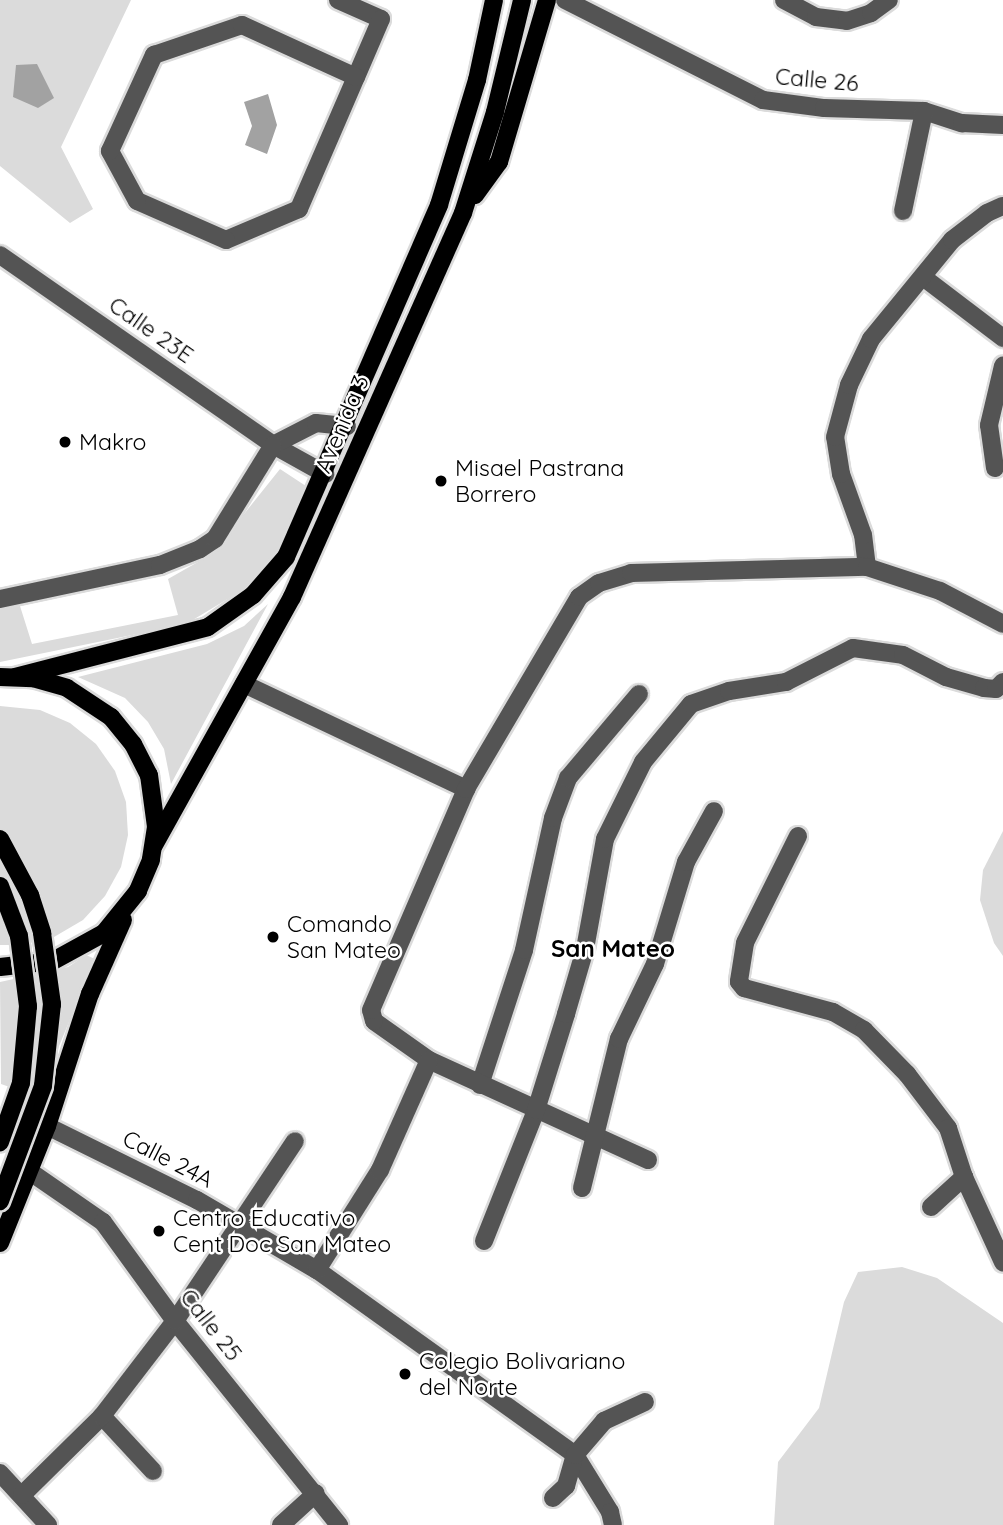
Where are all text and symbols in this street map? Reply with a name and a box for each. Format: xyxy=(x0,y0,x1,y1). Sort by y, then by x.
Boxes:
street label: Calle 26 xyxy=(774,63,860,97)
street label: Calle 23E xyxy=(104,291,198,369)
street label: Avenida 3 xyxy=(309,371,375,477)
place label: Makro xyxy=(79,428,147,456)
marker: Makro xyxy=(57,434,73,450)
place label: Misael Pastrana Borrero xyxy=(455,454,624,508)
marker: Misael Pastrana Borrero xyxy=(433,473,449,489)
place label: Comando San Mateo xyxy=(287,910,401,964)
marker: Comando San Mateo xyxy=(265,929,281,945)
district label: San Mateo xyxy=(551,935,675,963)
street label: Calle 24A xyxy=(118,1124,218,1194)
place label: Centro Educativo Cent Doc San Mateo xyxy=(173,1204,391,1258)
marker: Centro Educativo Cent Doc San Mateo xyxy=(151,1223,167,1239)
street label: Calle 25 xyxy=(174,1283,248,1367)
place label: Colegio Bolivariano del Norte xyxy=(419,1347,625,1401)
marker: Colegio Bolivariano del Norte xyxy=(397,1366,413,1382)

